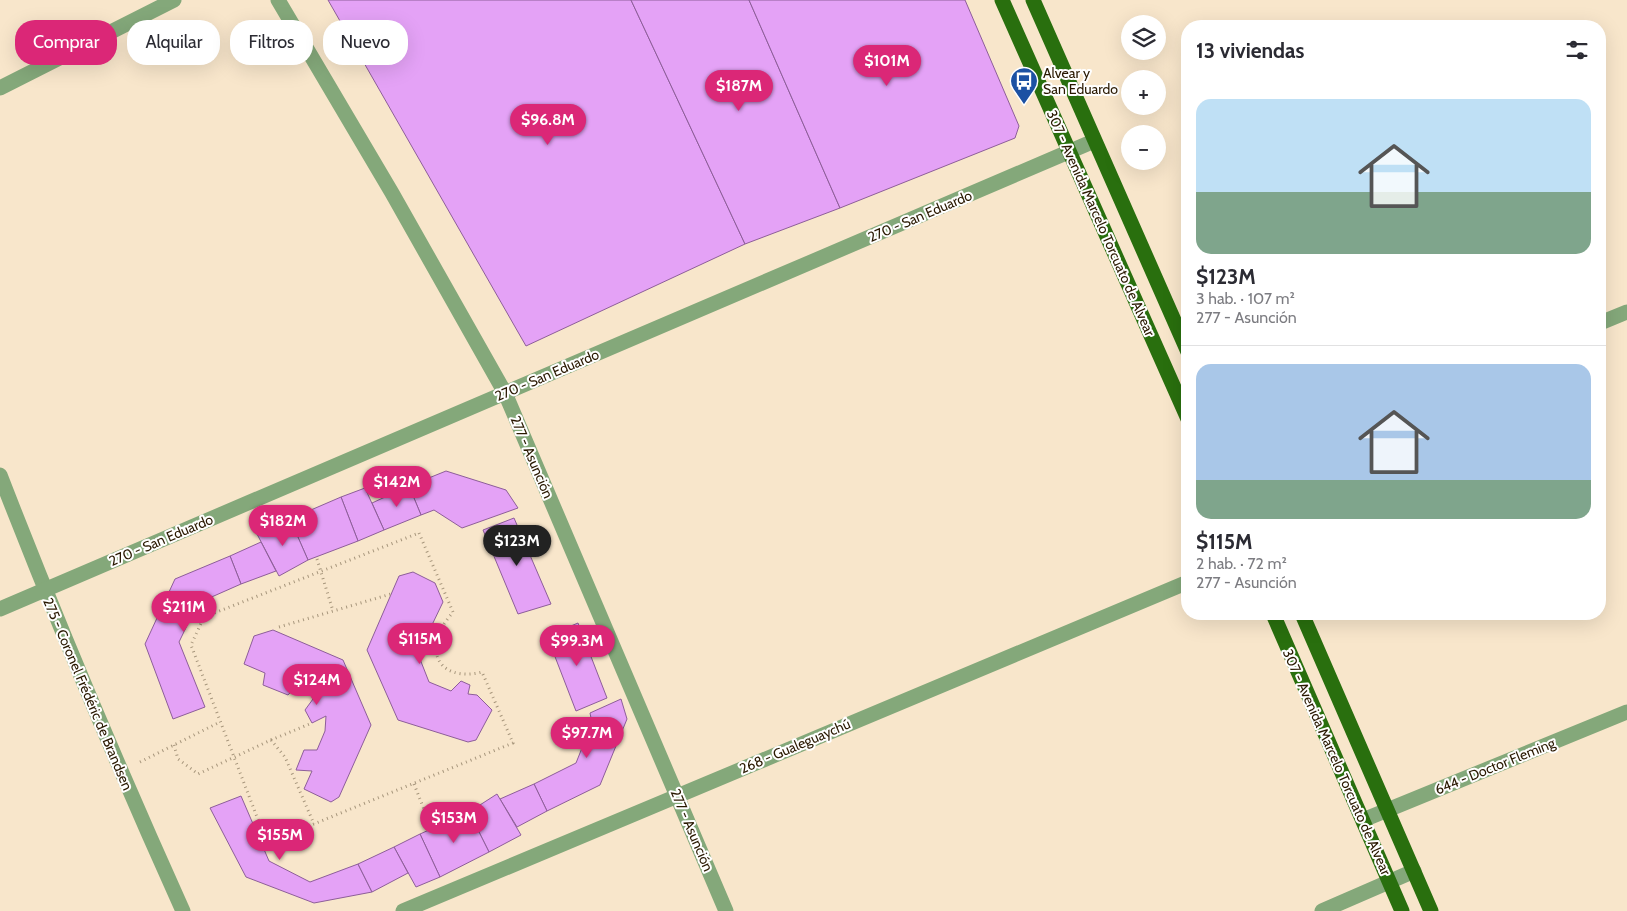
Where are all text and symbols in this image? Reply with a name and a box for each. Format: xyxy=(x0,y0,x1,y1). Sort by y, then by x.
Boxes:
map controls xyxy=(1121,15,1166,170)
button: layers xyxy=(1121,15,1166,60)
chip: Comprar xyxy=(15,20,117,65)
chip: Alquilar xyxy=(127,20,220,65)
chip: Filtros xyxy=(230,20,313,65)
chip: Nuevo xyxy=(323,20,408,65)
icon: filters xyxy=(1563,36,1591,64)
text: 13 viviendas xyxy=(1196,38,1304,63)
pin: $101M xyxy=(852,44,922,87)
text: $101M xyxy=(864,51,910,70)
place label: Alvear y San Eduardo xyxy=(1043,64,1118,98)
bus stop icon: Alvear y San Eduardo xyxy=(1009,66,1039,105)
pin: $187M xyxy=(704,70,774,112)
button: + xyxy=(1121,70,1166,115)
text: $187M xyxy=(716,76,762,95)
pin: $96.8M xyxy=(507,104,589,146)
street label: 307 - Avenida Marcelo Torcuato de Alvear xyxy=(1043,107,1159,339)
text: $96.8M xyxy=(521,110,575,129)
button: − xyxy=(1121,125,1166,170)
icon: home xyxy=(1349,131,1439,221)
street label: 270 - San Eduardo xyxy=(865,186,975,246)
text: $123M xyxy=(1196,264,1256,289)
text: 3 hab. · 107 m² xyxy=(1196,289,1295,308)
text: 277 - Asunción xyxy=(1196,308,1297,327)
street label: 270 - San Eduardo xyxy=(492,345,602,405)
icon: home xyxy=(1349,397,1439,487)
street label: 277 - Asunción xyxy=(507,413,558,501)
pin: $142M xyxy=(362,466,432,508)
text: $142M xyxy=(374,472,420,491)
pin: $182M xyxy=(248,504,318,547)
street label: 270 - San Eduardo xyxy=(106,510,216,570)
text: $182M xyxy=(260,511,306,530)
pin: $123M xyxy=(482,524,552,567)
text: $115M xyxy=(1196,529,1252,554)
text: $123M xyxy=(494,531,540,550)
text: 2 hab. · 72 m² xyxy=(1196,554,1287,573)
text: 277 - Asunción xyxy=(1196,573,1297,592)
pin: $211M xyxy=(149,590,219,633)
street label: 275 - Coronel Frédéric de Brandsen xyxy=(39,595,137,793)
text: $211M xyxy=(163,597,205,616)
pin: $115M xyxy=(385,622,455,665)
pin: $99.3M xyxy=(536,624,618,667)
text: $115M xyxy=(398,629,442,648)
text: $99.3M xyxy=(551,631,603,650)
street label: 307 - Avenida Marcelo Torcuato de Alvear xyxy=(1279,646,1395,878)
pin: $124M xyxy=(282,664,352,706)
text: $124M xyxy=(294,670,340,689)
street label: 268 - Gualeguaychú xyxy=(737,715,853,777)
pin: $97.7M xyxy=(546,716,628,759)
text: $97.7M xyxy=(562,723,612,742)
street label: 644 - Doctor Fleming xyxy=(1432,733,1559,798)
street label: 277 - Asunción xyxy=(667,786,718,874)
pin: $153M xyxy=(419,802,489,844)
text: $153M xyxy=(431,808,477,827)
pin: $155M xyxy=(245,818,315,861)
text: $155M xyxy=(257,825,303,844)

